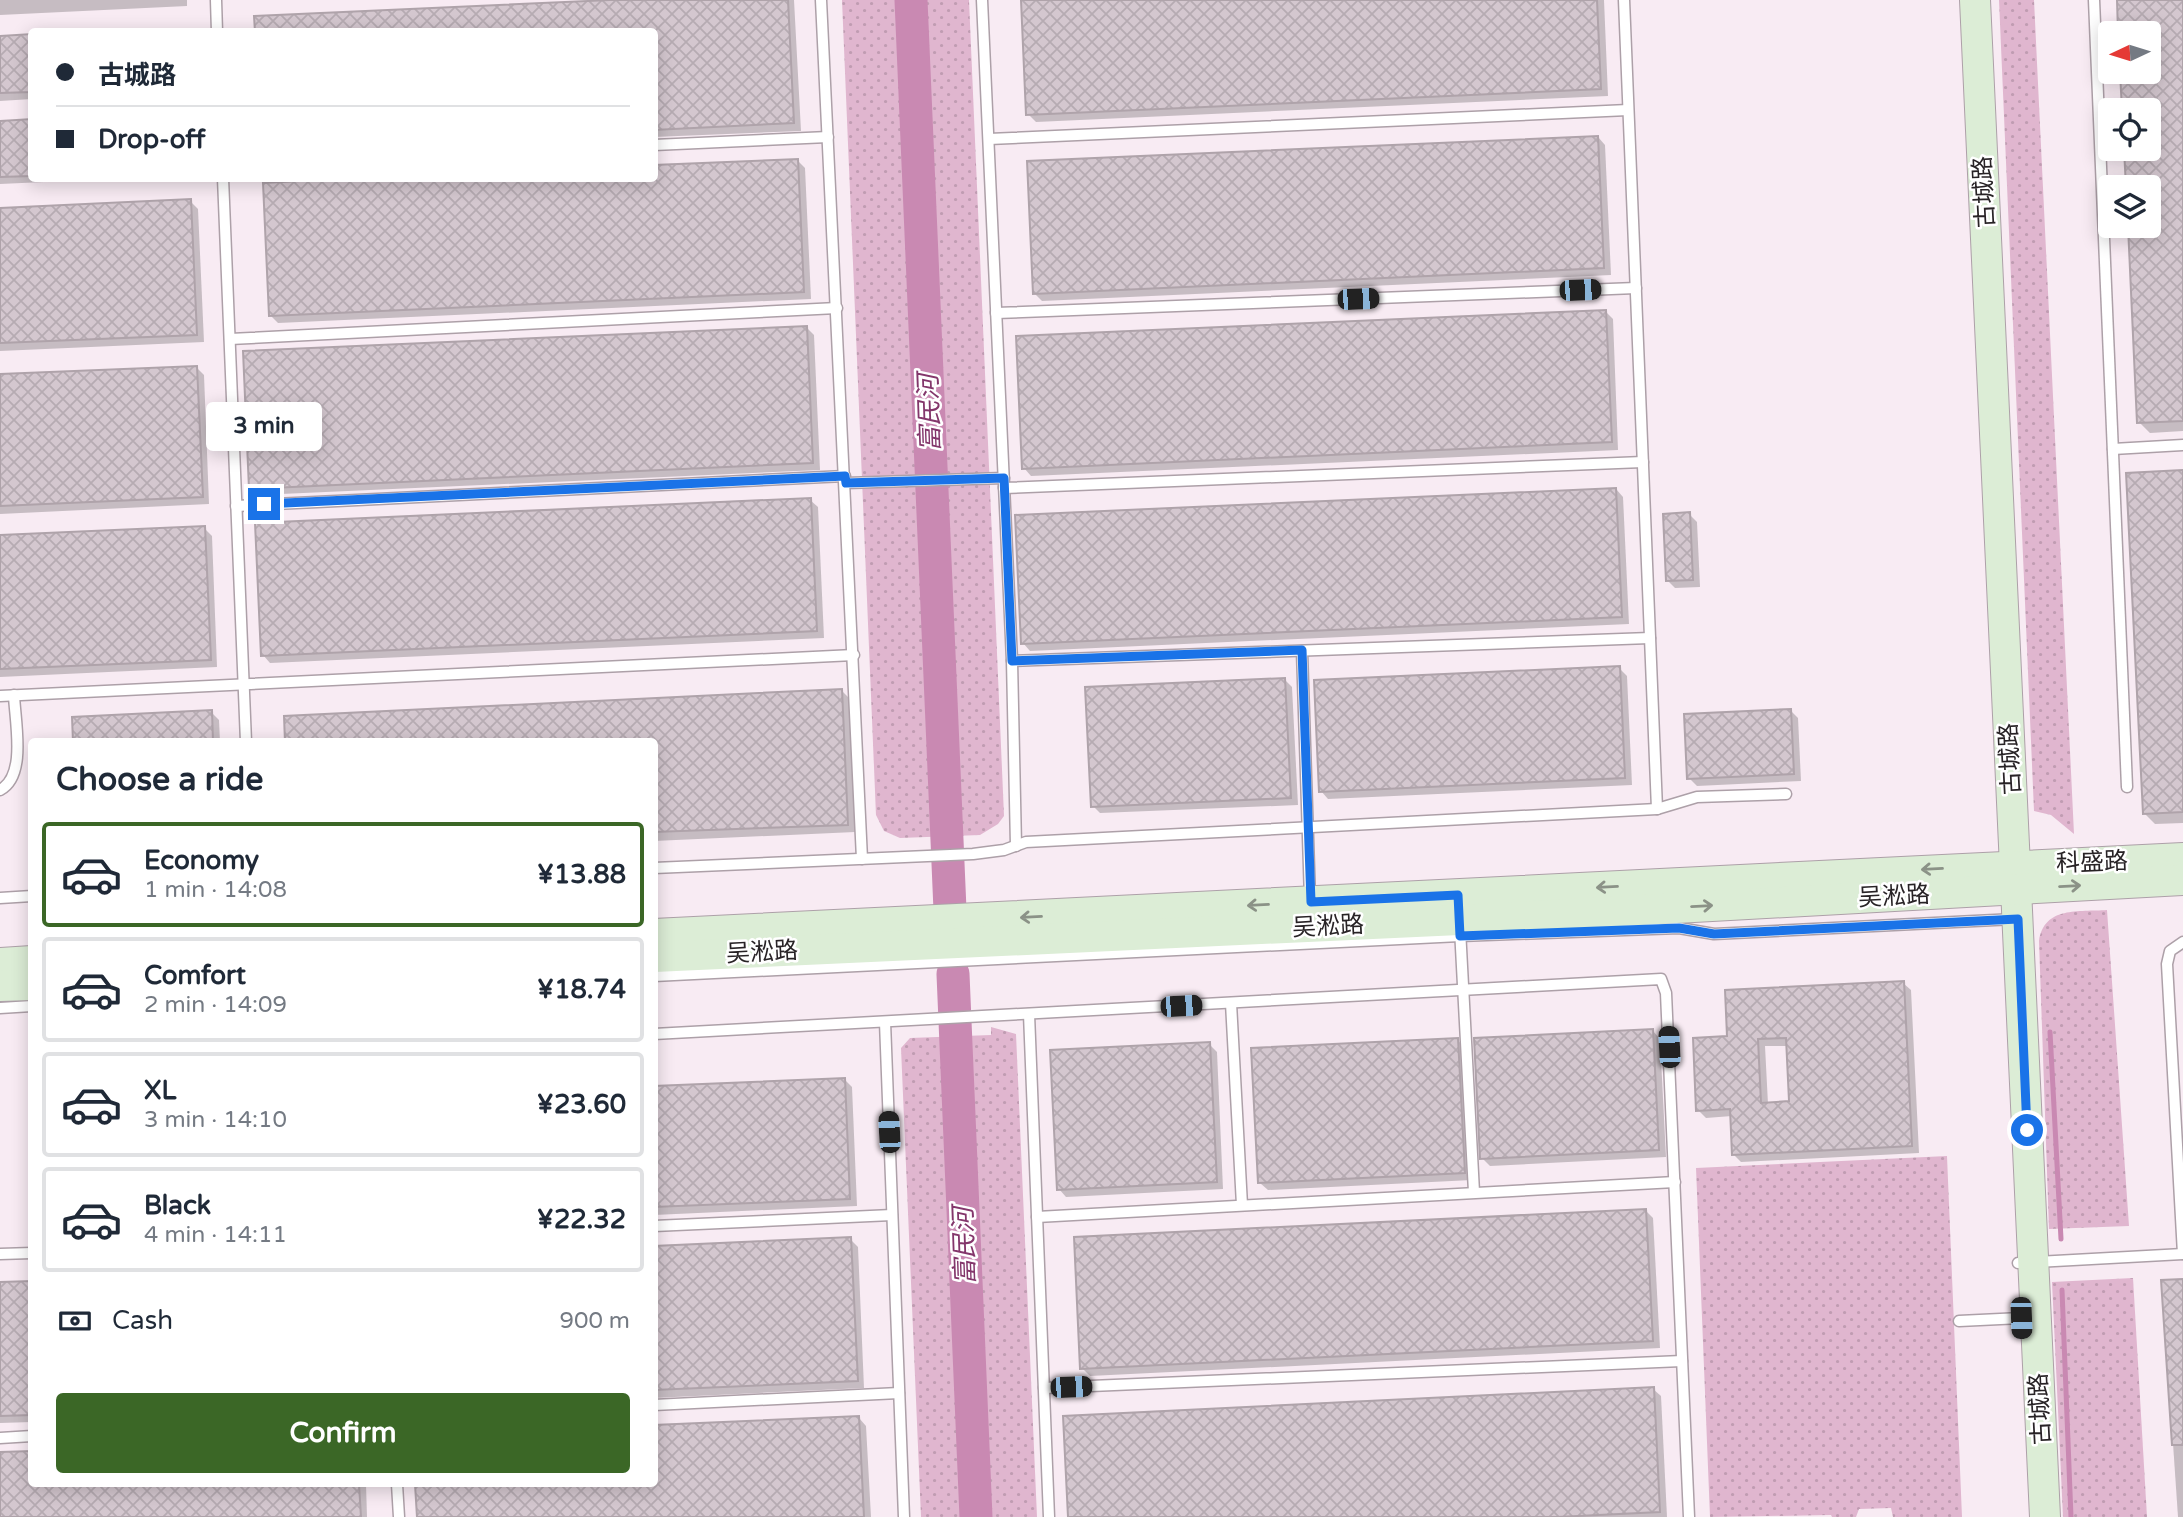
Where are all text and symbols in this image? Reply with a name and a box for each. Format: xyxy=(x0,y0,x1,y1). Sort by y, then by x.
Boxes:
north arrow xyxy=(2098,21,2161,84)
map controls xyxy=(2098,21,2161,238)
text: 古城路 xyxy=(98,60,176,91)
button: locate xyxy=(2098,98,2161,161)
text: Drop-off xyxy=(98,124,205,155)
street label: 古城路 xyxy=(1968,155,2001,229)
button: layers xyxy=(2098,175,2161,238)
car xyxy=(1559,279,1602,301)
car xyxy=(1337,288,1380,310)
water label: 富民河 xyxy=(912,368,946,453)
callout: 3 min xyxy=(206,402,322,452)
text: 3 min xyxy=(233,412,295,440)
route end xyxy=(248,488,280,520)
street label: 古城路 xyxy=(1994,722,2027,796)
text: Choose a ride xyxy=(56,761,263,799)
icon: car xyxy=(60,843,123,906)
text: Economy xyxy=(144,845,259,876)
street label: 科盛路 xyxy=(2056,847,2129,878)
text: ¥13.88 xyxy=(537,859,626,890)
one-way arrow xyxy=(1921,863,1944,876)
text: 1 min · 14:08 xyxy=(144,876,287,904)
one-way arrow xyxy=(2058,879,2081,892)
street label: 吴淞路 xyxy=(1857,880,1931,913)
one-way arrow xyxy=(1597,881,1619,894)
one-way arrow xyxy=(1247,899,1270,912)
one-way arrow xyxy=(1690,900,1713,913)
one-way arrow xyxy=(1019,910,1042,923)
street label: 吴淞路 xyxy=(1291,910,1365,943)
street label: 吴淞路 xyxy=(725,936,799,969)
icon: car xyxy=(60,958,123,1021)
text: Comfort xyxy=(144,960,246,991)
text: ¥18.74 xyxy=(537,974,626,1005)
text: 2 min · 14:09 xyxy=(144,991,287,1019)
car xyxy=(1160,994,1203,1018)
car xyxy=(1658,1025,1681,1069)
icon: car xyxy=(60,1073,123,1136)
text: XL xyxy=(144,1075,176,1106)
text: ¥23.60 xyxy=(537,1089,626,1120)
text: 3 min · 14:10 xyxy=(144,1106,287,1134)
car xyxy=(878,1110,901,1154)
route start xyxy=(2011,1114,2043,1146)
icon: car xyxy=(60,1188,123,1251)
text: Black xyxy=(144,1190,211,1221)
water label: 富民河 xyxy=(947,1201,981,1286)
text: ¥22.32 xyxy=(537,1204,626,1235)
text: 4 min · 14:11 xyxy=(144,1221,287,1249)
car xyxy=(2010,1297,2033,1339)
icon: cash xyxy=(56,1302,94,1340)
text: Cash xyxy=(112,1305,173,1336)
text: 900 m xyxy=(560,1307,630,1335)
street label: 古城路 xyxy=(2024,1372,2057,1446)
car xyxy=(1050,1376,1093,1398)
button: Confirm xyxy=(56,1393,630,1473)

